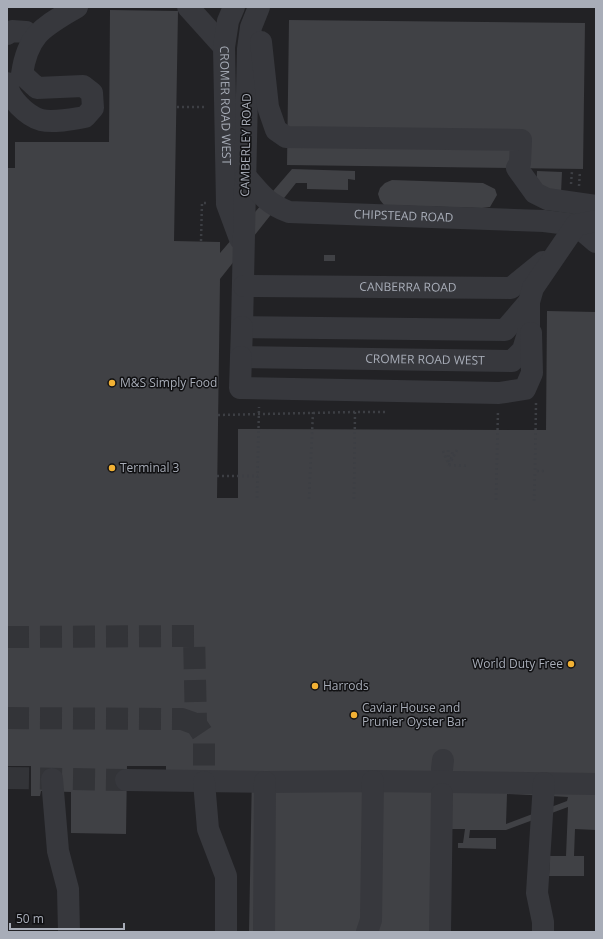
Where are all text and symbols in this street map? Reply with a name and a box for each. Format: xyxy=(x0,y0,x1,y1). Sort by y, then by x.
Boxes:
street label: CROMER ROAD WEST xyxy=(216,46,235,166)
street label: CAMBERLEY ROAD xyxy=(236,93,255,197)
street label: CHIPSTEAD ROAD xyxy=(354,205,454,226)
street label: CANBERRA ROAD xyxy=(359,278,457,296)
street label: CROMER ROAD WEST xyxy=(365,350,485,369)
place label: M&S Simply Food xyxy=(120,374,217,391)
marker: M&S Simply Food xyxy=(107,378,117,388)
place label: Terminal 3 xyxy=(120,459,180,476)
marker: Terminal 3 xyxy=(107,463,117,473)
place label: World Duty Free xyxy=(472,655,563,672)
marker: World Duty Free xyxy=(566,659,576,669)
place label: Harrods xyxy=(323,677,369,694)
marker: Harrods xyxy=(310,681,320,691)
place label: Caviar House and Prunier Oyster Bar xyxy=(362,699,466,730)
marker: Caviar House and Prunier Oyster Bar xyxy=(349,710,359,720)
scale bar xyxy=(10,905,124,931)
text: 50 m xyxy=(16,910,44,927)

